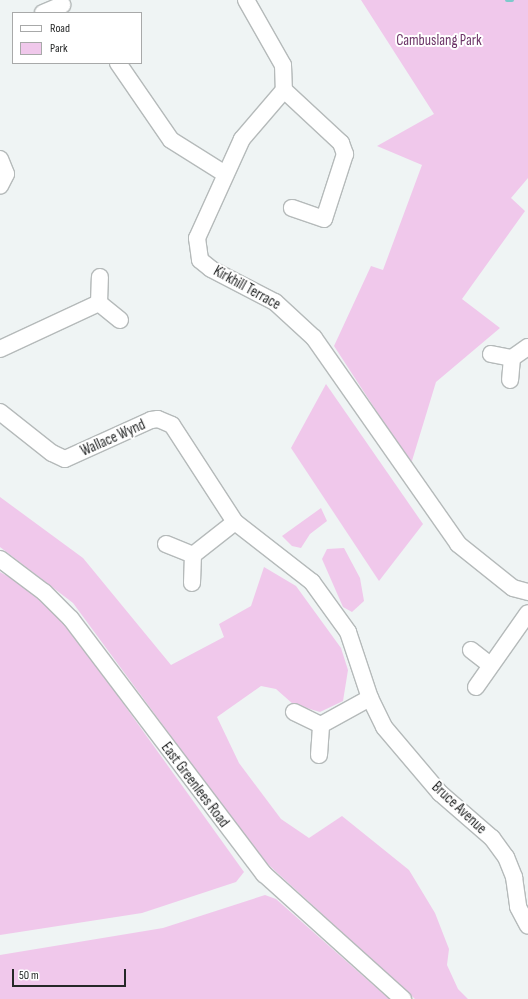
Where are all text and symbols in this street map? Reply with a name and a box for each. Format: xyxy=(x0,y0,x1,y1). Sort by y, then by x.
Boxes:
legend xyxy=(12,12,142,64)
text: Road xyxy=(50,21,70,36)
park label: Cambuslang Park xyxy=(396,32,482,50)
text: Park xyxy=(50,41,68,56)
street label: Kirkhill Terrace xyxy=(210,262,284,314)
street label: Wallace Wynd xyxy=(78,416,148,460)
street label: East Greenlees Road xyxy=(157,739,233,831)
street label: Bruce Avenue xyxy=(428,778,490,838)
scale bar xyxy=(14,961,128,987)
text: 50 m xyxy=(19,968,39,983)

